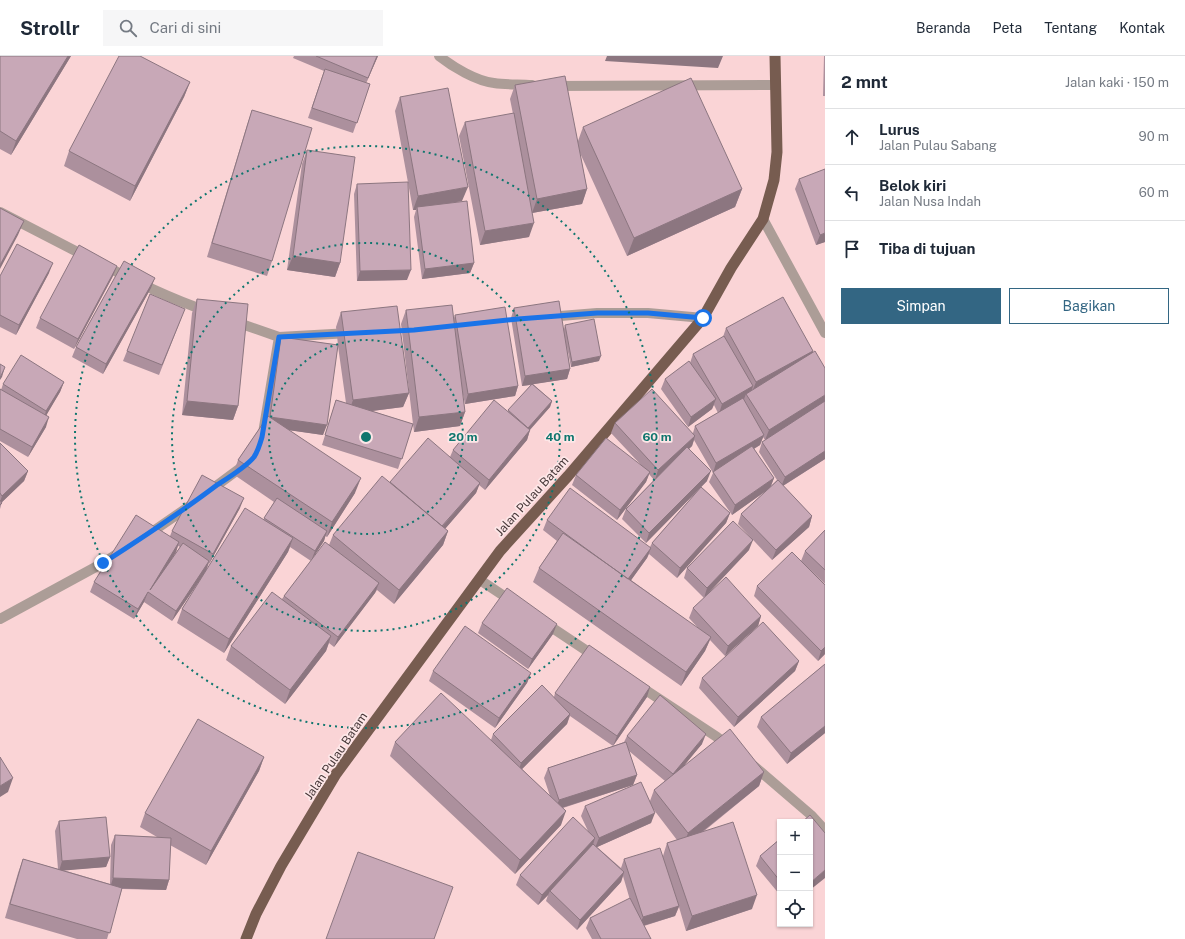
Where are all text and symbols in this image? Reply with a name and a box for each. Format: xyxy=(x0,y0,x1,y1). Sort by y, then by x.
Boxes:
search box xyxy=(103,10,383,46)
text: Strollr xyxy=(20,17,79,39)
icon: search xyxy=(117,17,139,39)
text: Cari di sini xyxy=(149,19,221,36)
text: Beranda xyxy=(916,20,971,36)
text: Peta xyxy=(993,20,1022,36)
text: Tentang xyxy=(1044,20,1097,36)
text: Kontak xyxy=(1119,20,1165,36)
text: 2 mnt xyxy=(841,72,888,92)
text: Jalan kaki · 150 m xyxy=(1065,75,1169,90)
text: Lurus xyxy=(879,121,920,138)
icon: ahead xyxy=(841,126,863,148)
text: 90 m xyxy=(1139,129,1169,144)
text: Jalan Pulau Sabang xyxy=(879,138,997,153)
text: Belok kiri xyxy=(879,177,946,194)
icon: left xyxy=(841,182,863,204)
text: 60 m xyxy=(1139,185,1169,200)
text: Jalan Nusa Indah xyxy=(879,194,981,209)
icon: arrive xyxy=(841,238,863,260)
text: Tiba di tujuan xyxy=(879,240,975,257)
button: Simpan xyxy=(841,288,1001,324)
button: Bagikan xyxy=(1009,288,1169,324)
route start xyxy=(694,309,712,327)
centre of rings xyxy=(359,430,373,444)
text: 20 m xyxy=(449,430,478,444)
text: 40 m xyxy=(545,430,575,444)
text: 60 m xyxy=(642,430,672,444)
street label: Jalan Pulau Batam xyxy=(493,453,571,539)
route end xyxy=(94,554,112,572)
street label: Jalan Pulau Batam xyxy=(302,710,370,802)
map controls xyxy=(777,819,813,927)
button: + xyxy=(777,819,813,855)
button: − xyxy=(777,855,813,891)
button: locate xyxy=(777,891,813,927)

